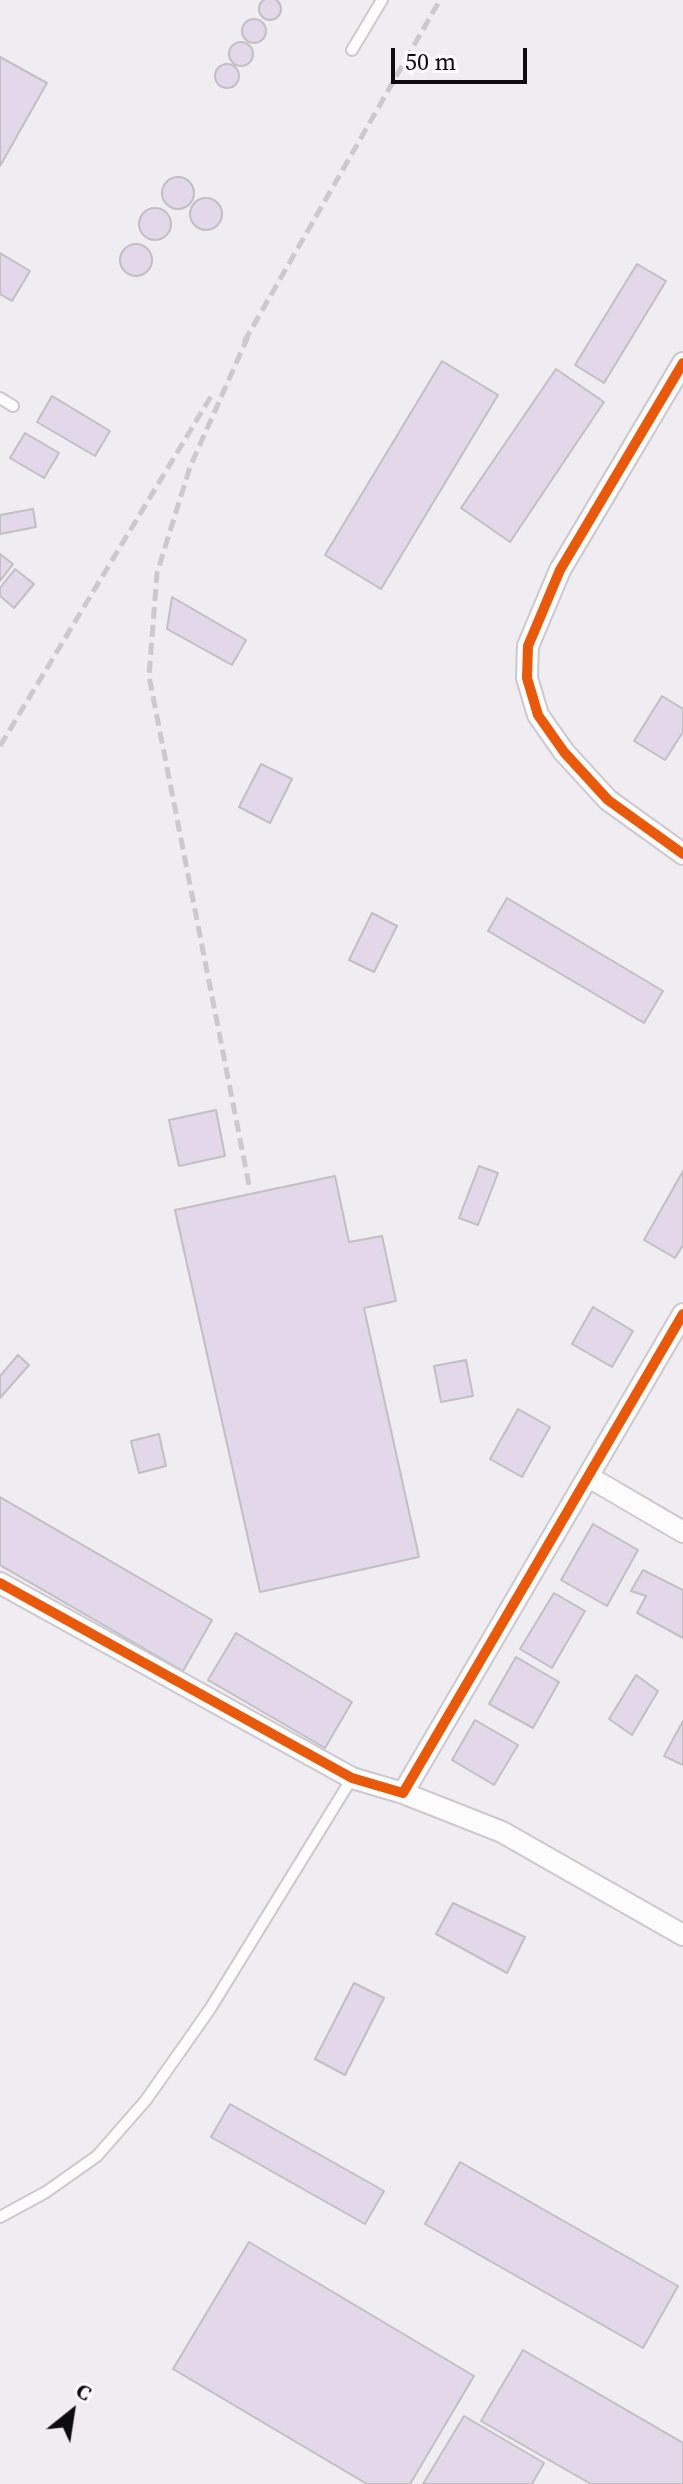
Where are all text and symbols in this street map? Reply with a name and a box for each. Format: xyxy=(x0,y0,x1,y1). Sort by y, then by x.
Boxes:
scale bar xyxy=(395,32,531,82)
text: 50 m xyxy=(405,45,456,78)
north arrow xyxy=(32,2372,112,2452)
text: С xyxy=(71,2375,97,2408)

